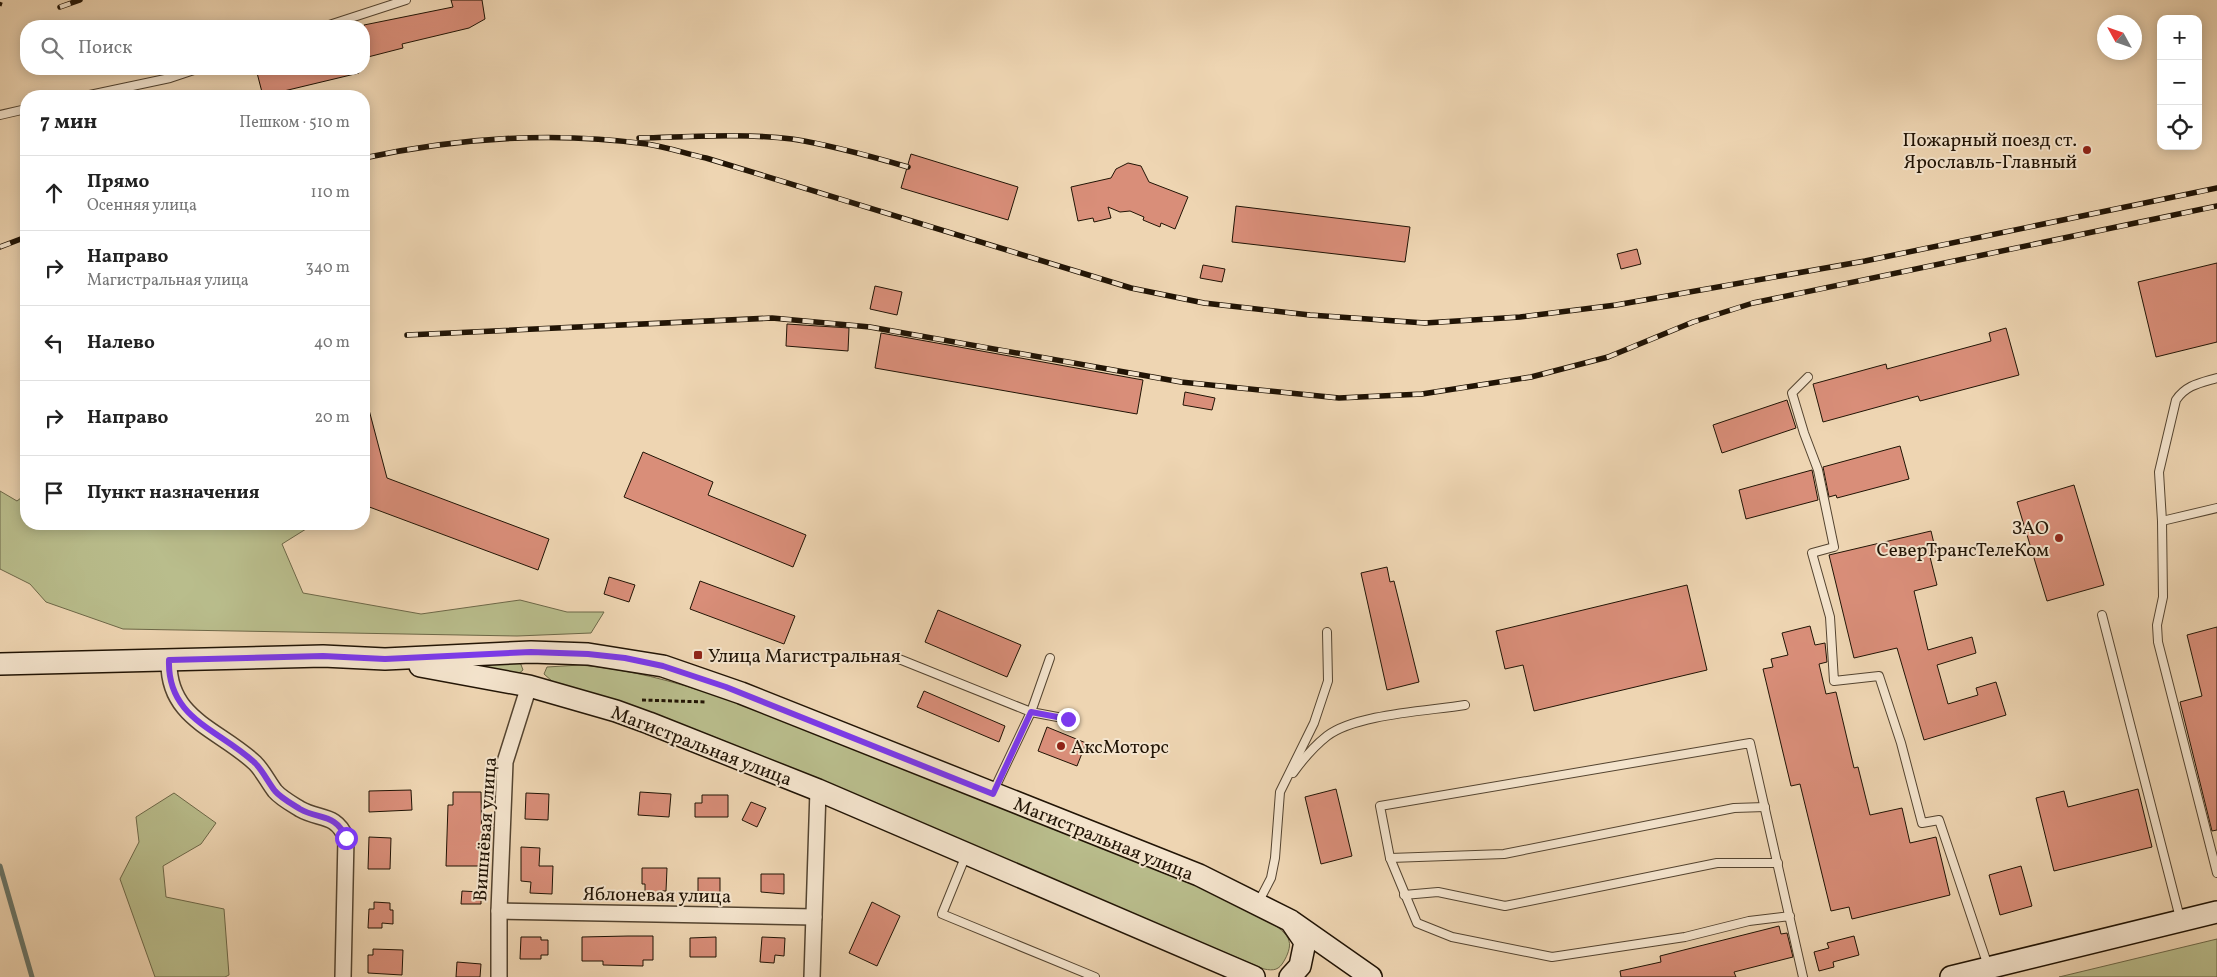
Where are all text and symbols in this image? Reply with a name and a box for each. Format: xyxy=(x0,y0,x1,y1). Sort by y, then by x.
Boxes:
north arrow xyxy=(2097,15,2142,60)
map controls xyxy=(2157,15,2202,150)
button: + xyxy=(2157,15,2202,60)
search box xyxy=(20,20,370,75)
icon: search xyxy=(38,34,66,62)
text: Поиск xyxy=(78,35,132,61)
button: − xyxy=(2157,60,2202,105)
button: locate xyxy=(2157,105,2202,150)
text: 7 мин xyxy=(40,108,97,137)
text: Пешком · 510 m xyxy=(239,112,350,134)
place label: Пожарный поезд ст. Ярославль-Главный xyxy=(1902,128,2077,176)
marker: Пожарный поезд ст. Ярославль-Главный xyxy=(2081,144,2093,156)
text: Прямо xyxy=(87,169,149,195)
icon: ahead xyxy=(40,179,68,207)
text: 110 m xyxy=(311,182,350,204)
text: Осенняя улица xyxy=(87,195,197,217)
text: Направо xyxy=(87,244,169,270)
icon: right xyxy=(40,254,68,282)
text: 340 m xyxy=(306,257,350,279)
text: Магистральная улица xyxy=(87,270,249,292)
icon: left xyxy=(40,329,68,357)
text: Налево xyxy=(87,330,155,356)
text: 40 m xyxy=(314,332,350,354)
icon: right xyxy=(40,404,68,432)
text: Направо xyxy=(87,405,169,431)
text: 20 m xyxy=(315,407,350,429)
icon: arrive xyxy=(40,479,68,507)
text: Пункт назначения xyxy=(87,480,260,506)
place label: ЗАО СеверТрансТелеКом xyxy=(1876,516,2049,564)
marker: ЗАО СеверТрансТелеКом xyxy=(2053,532,2065,544)
place label: Улица Магистральная xyxy=(708,644,901,670)
marker: Улица Магистральная xyxy=(692,649,704,661)
street label: Магистральная улица xyxy=(607,700,796,793)
route end xyxy=(1057,708,1080,731)
place label: АксМоторс xyxy=(1071,735,1169,761)
marker: АксМоторс xyxy=(1055,740,1067,752)
street label: Вишнёвая улица xyxy=(468,756,504,902)
street label: Магистральная улица xyxy=(1009,792,1197,888)
route start xyxy=(335,827,358,850)
street label: Яблоневая улица xyxy=(583,882,731,910)

